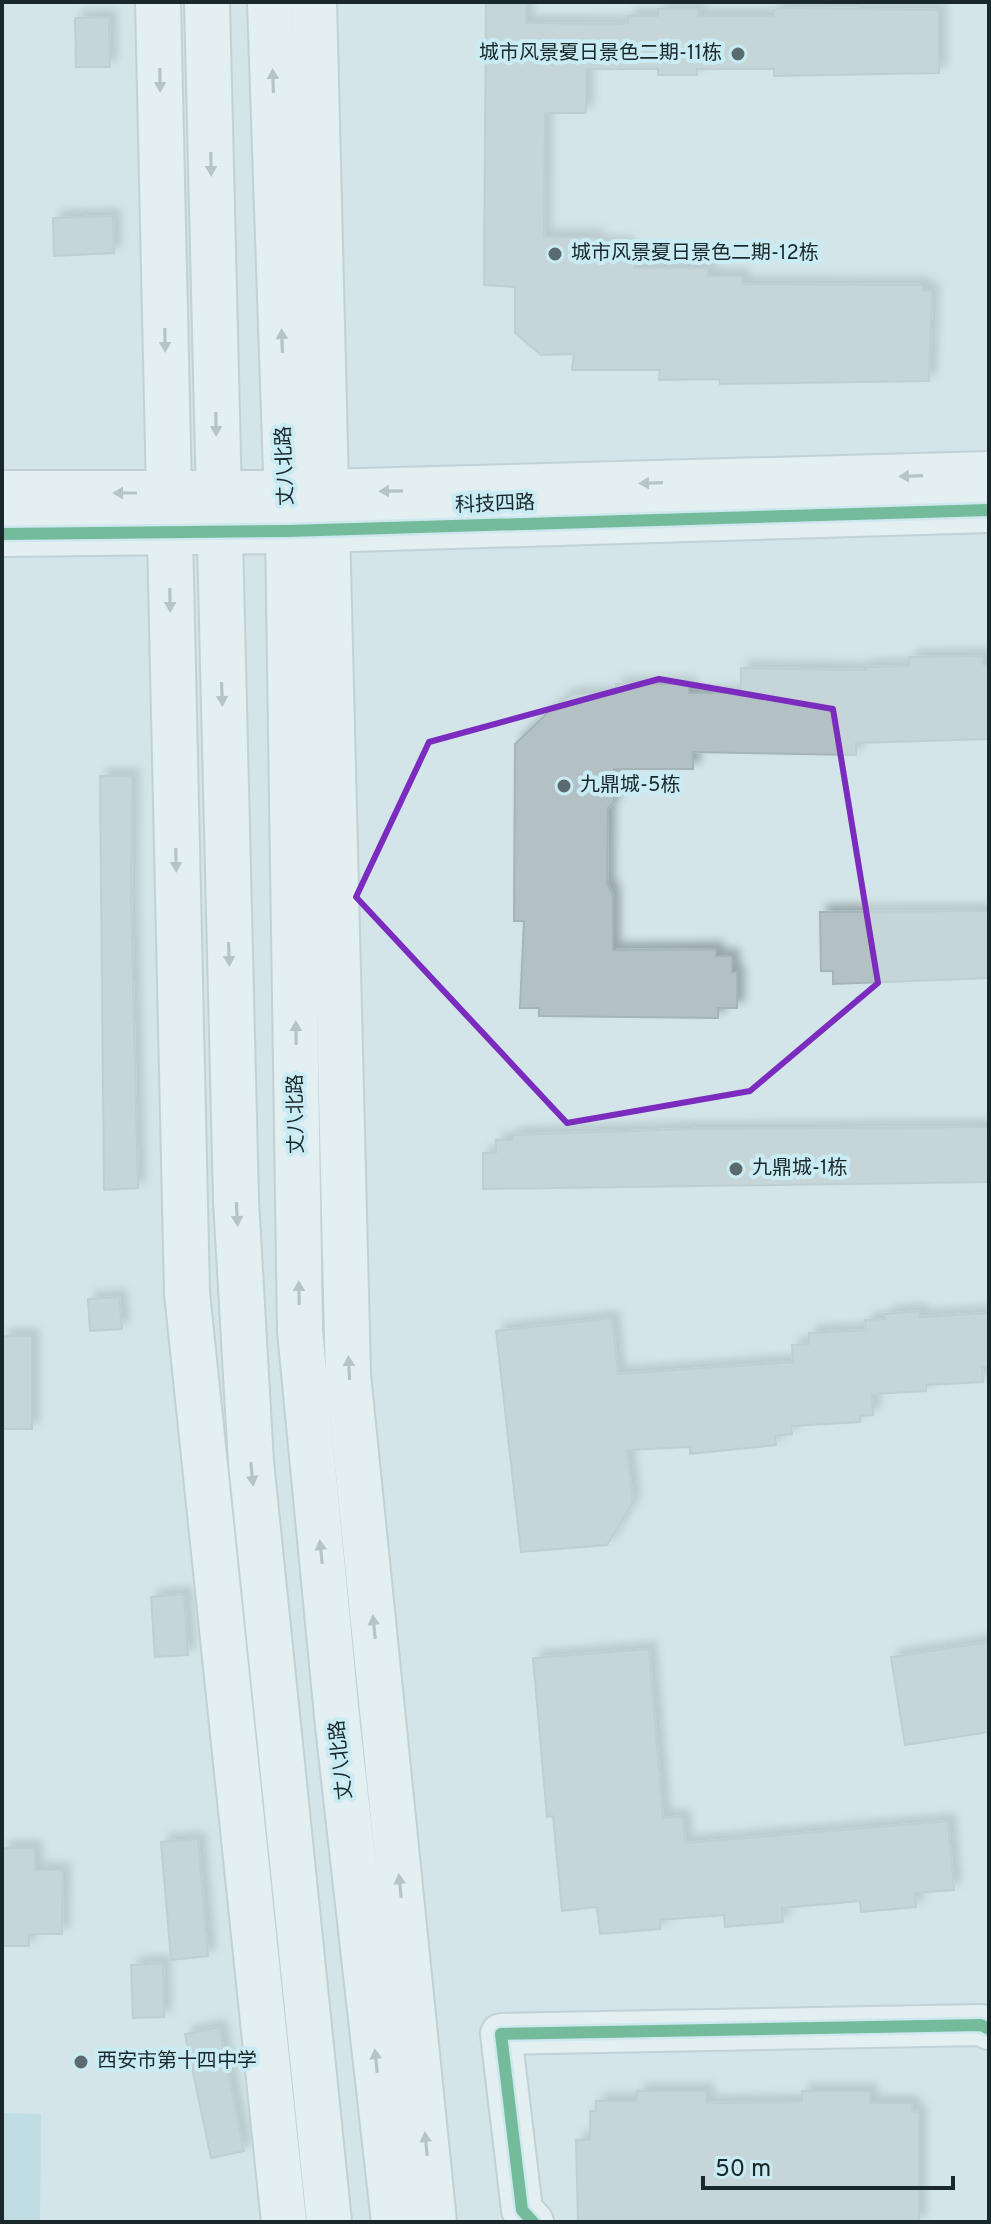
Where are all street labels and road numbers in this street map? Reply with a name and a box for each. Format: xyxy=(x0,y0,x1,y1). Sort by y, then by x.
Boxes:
street label: 丈八北路 xyxy=(272,426,300,506)
street label: 科技四路 xyxy=(455,491,535,519)
street label: 丈八北路 xyxy=(283,1074,311,1154)
street label: 丈八北路 xyxy=(325,1719,359,1801)

